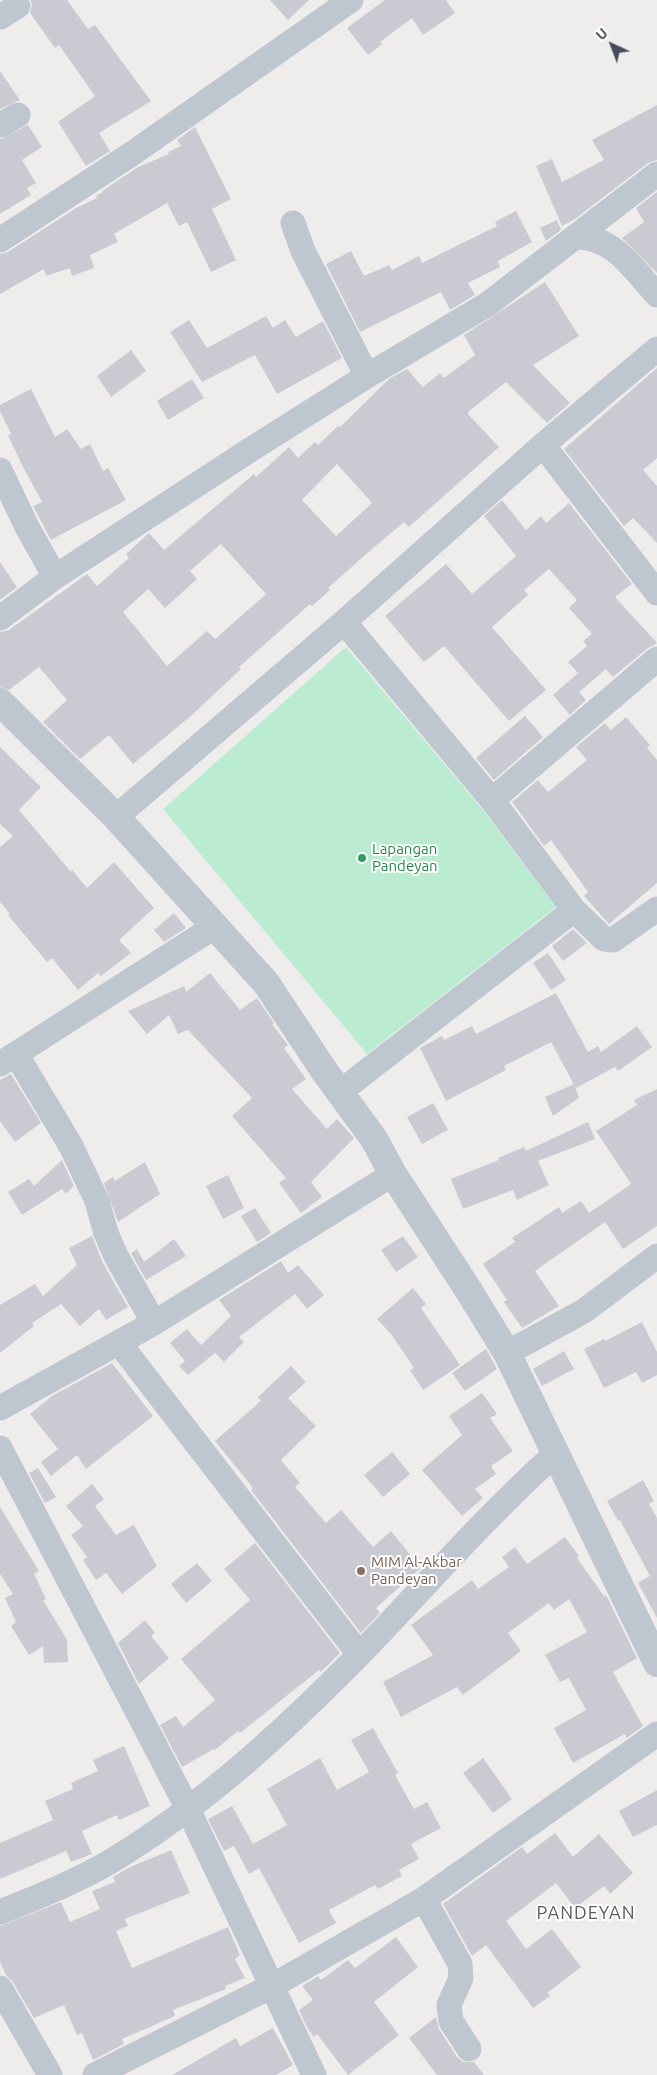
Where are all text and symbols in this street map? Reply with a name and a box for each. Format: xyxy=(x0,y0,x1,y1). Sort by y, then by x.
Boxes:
north arrow xyxy=(587,20,637,70)
text: U xyxy=(593,25,611,43)
place label: Lapangan Pandeyan xyxy=(372,840,438,875)
marker: Lapangan Pandeyan xyxy=(356,852,368,864)
place label: MIM Al-Akbar Pandeyan xyxy=(371,1553,462,1588)
marker: MIM Al-Akbar Pandeyan xyxy=(355,1565,367,1577)
district label: PANDEYAN xyxy=(535,1902,637,1924)

